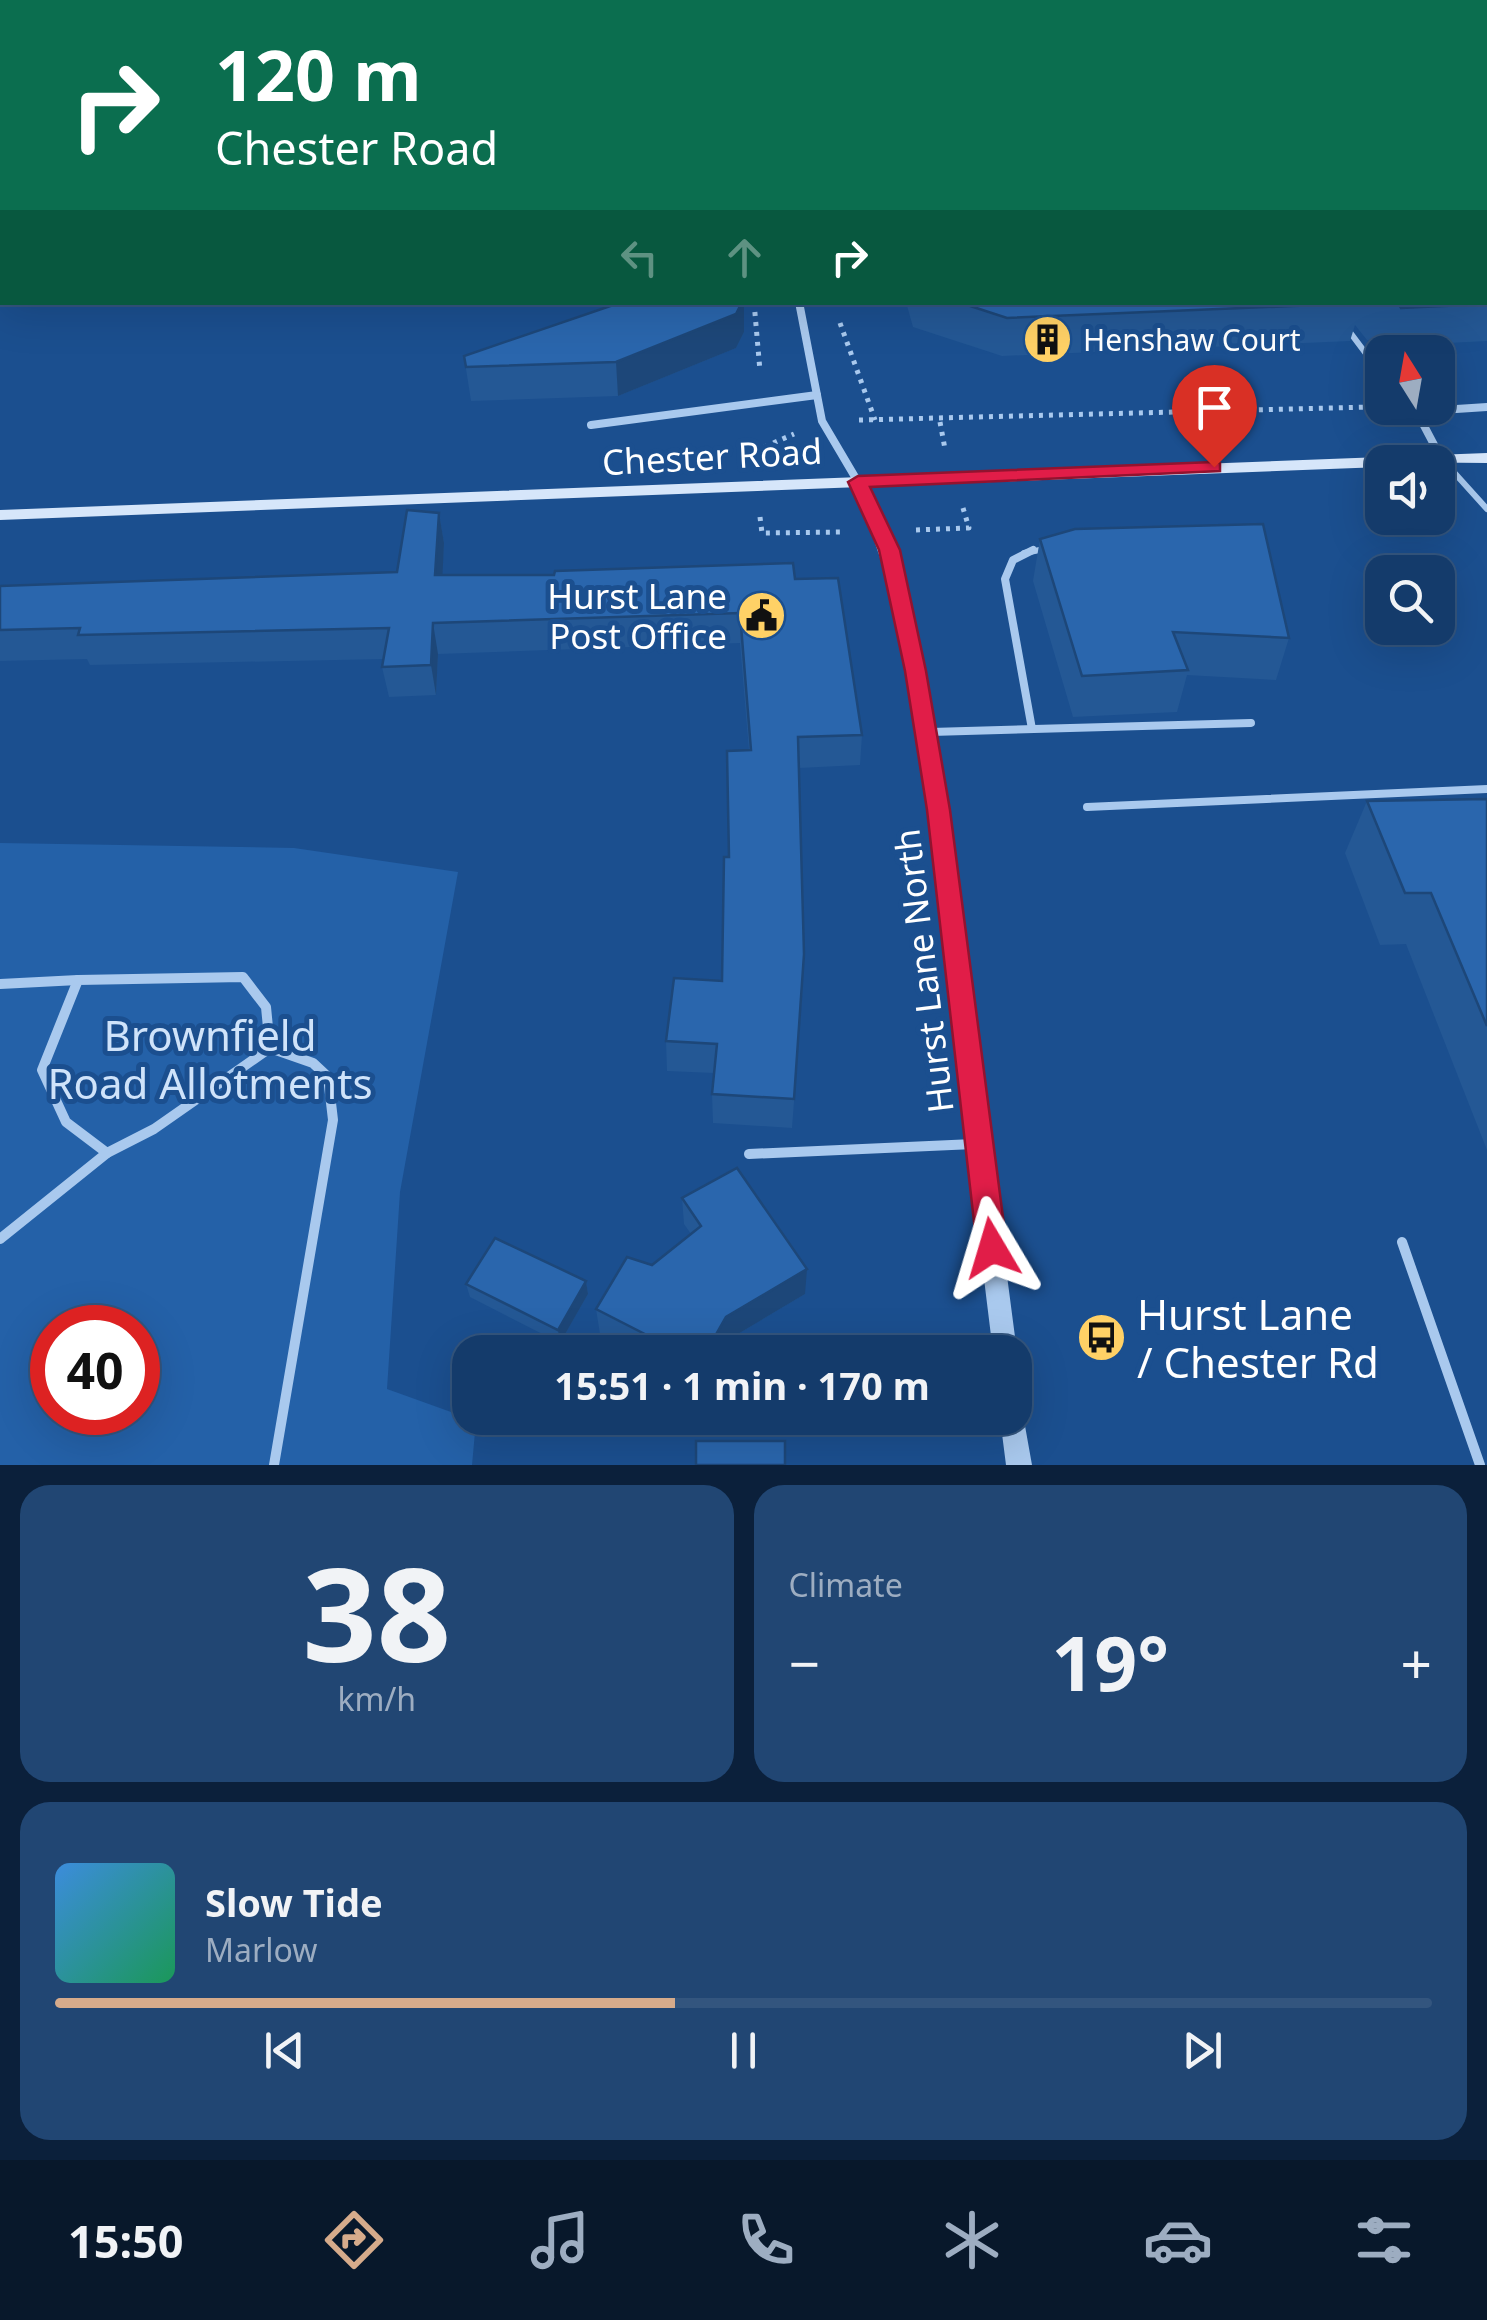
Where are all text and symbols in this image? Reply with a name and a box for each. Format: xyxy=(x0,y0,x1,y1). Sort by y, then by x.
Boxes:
text: 120 m xyxy=(215,26,422,122)
icon: right xyxy=(50,40,180,170)
text: Chester Road xyxy=(215,117,498,178)
icon: left xyxy=(612,230,667,285)
icon: ahead xyxy=(717,230,772,285)
icon: right xyxy=(822,230,877,285)
building icon: Henshaw Court xyxy=(1022,313,1074,365)
place label: Henshaw Court xyxy=(1083,319,1301,360)
north arrow xyxy=(1365,335,1455,425)
map controls xyxy=(1365,335,1455,645)
pin xyxy=(1172,365,1257,468)
icon: arrive xyxy=(1187,380,1242,435)
street label: Chester Road xyxy=(601,427,823,485)
button: sound xyxy=(1365,445,1455,535)
button: search xyxy=(1365,555,1455,645)
place label: Hurst Lane Post Office xyxy=(547,572,727,659)
public building icon: Hurst Lane Post Office xyxy=(736,589,788,641)
street label: Hurst Lane North xyxy=(882,826,964,1116)
park label: Brownfield Road Allotments xyxy=(47,1006,373,1111)
position arrow xyxy=(940,1196,1044,1300)
place label: Hurst Lane / Chester Rd xyxy=(1137,1285,1379,1390)
speed limit sign: 40 xyxy=(30,1305,160,1435)
bus stop icon: Hurst Lane / Chester Rd xyxy=(1076,1311,1128,1363)
text: 15:51 · 1 min · 170 m xyxy=(554,1359,930,1411)
text: 38 xyxy=(302,1523,451,1700)
text: Climate xyxy=(789,1563,903,1606)
text: 19° xyxy=(1051,1611,1169,1713)
text: − xyxy=(789,1625,820,1700)
text: + xyxy=(1401,1625,1432,1700)
text: km/h xyxy=(337,1677,416,1720)
text: Slow Tide xyxy=(205,1876,383,1928)
text: Marlow xyxy=(205,1928,317,1971)
icon: previous xyxy=(257,2023,312,2078)
icon: pause xyxy=(716,2023,771,2078)
icon: next xyxy=(1175,2023,1230,2078)
icon: directions xyxy=(319,2205,389,2275)
icon: music xyxy=(525,2205,595,2275)
icon: phone xyxy=(731,2205,801,2275)
icon: climate xyxy=(937,2205,1007,2275)
icon: car xyxy=(1143,2205,1213,2275)
icon: filters xyxy=(1349,2205,1419,2275)
text: 15:50 xyxy=(68,2210,184,2271)

